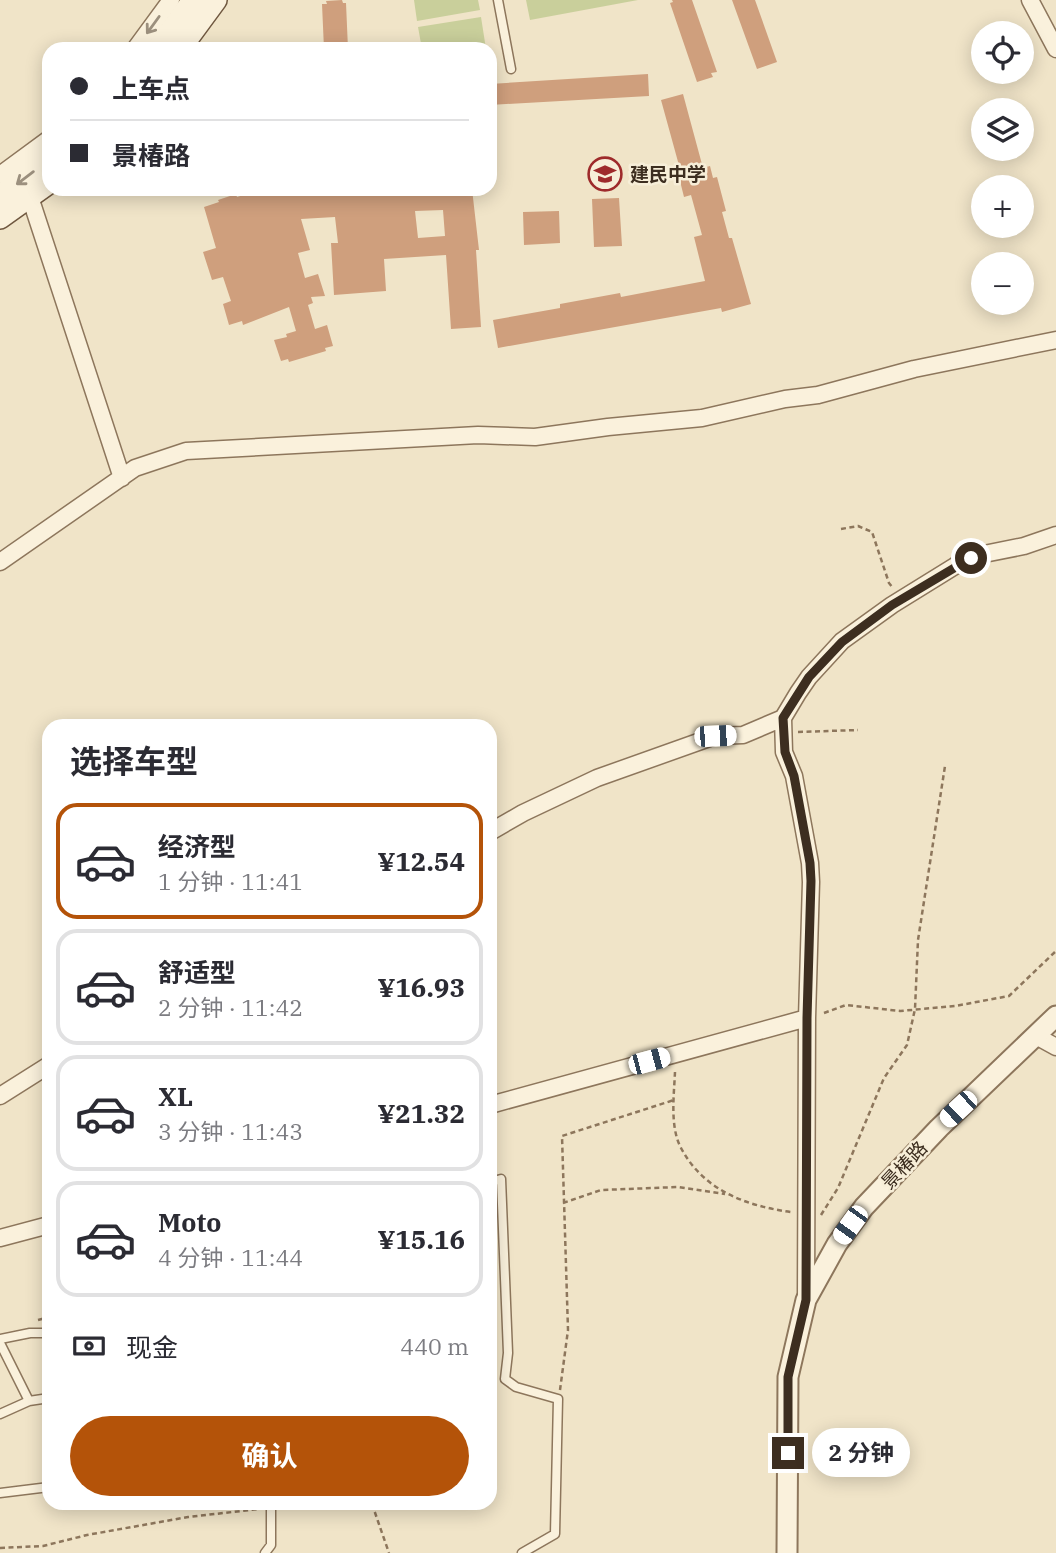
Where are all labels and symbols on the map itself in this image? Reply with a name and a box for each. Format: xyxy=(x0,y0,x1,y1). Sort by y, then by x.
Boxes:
one-way arrow xyxy=(146,15,161,34)
school or university icon: 建民中学 xyxy=(586,155,624,193)
place label: 建民中学 xyxy=(630,162,706,186)
one-way arrow xyxy=(16,171,35,185)
route start xyxy=(955,542,987,574)
car xyxy=(694,725,737,747)
car xyxy=(626,1045,673,1077)
car xyxy=(936,1087,981,1131)
street label: 景椿路 xyxy=(876,1136,932,1194)
car xyxy=(830,1202,871,1248)
callout: 2 分钟 xyxy=(812,1428,910,1478)
route end xyxy=(772,1437,804,1469)

